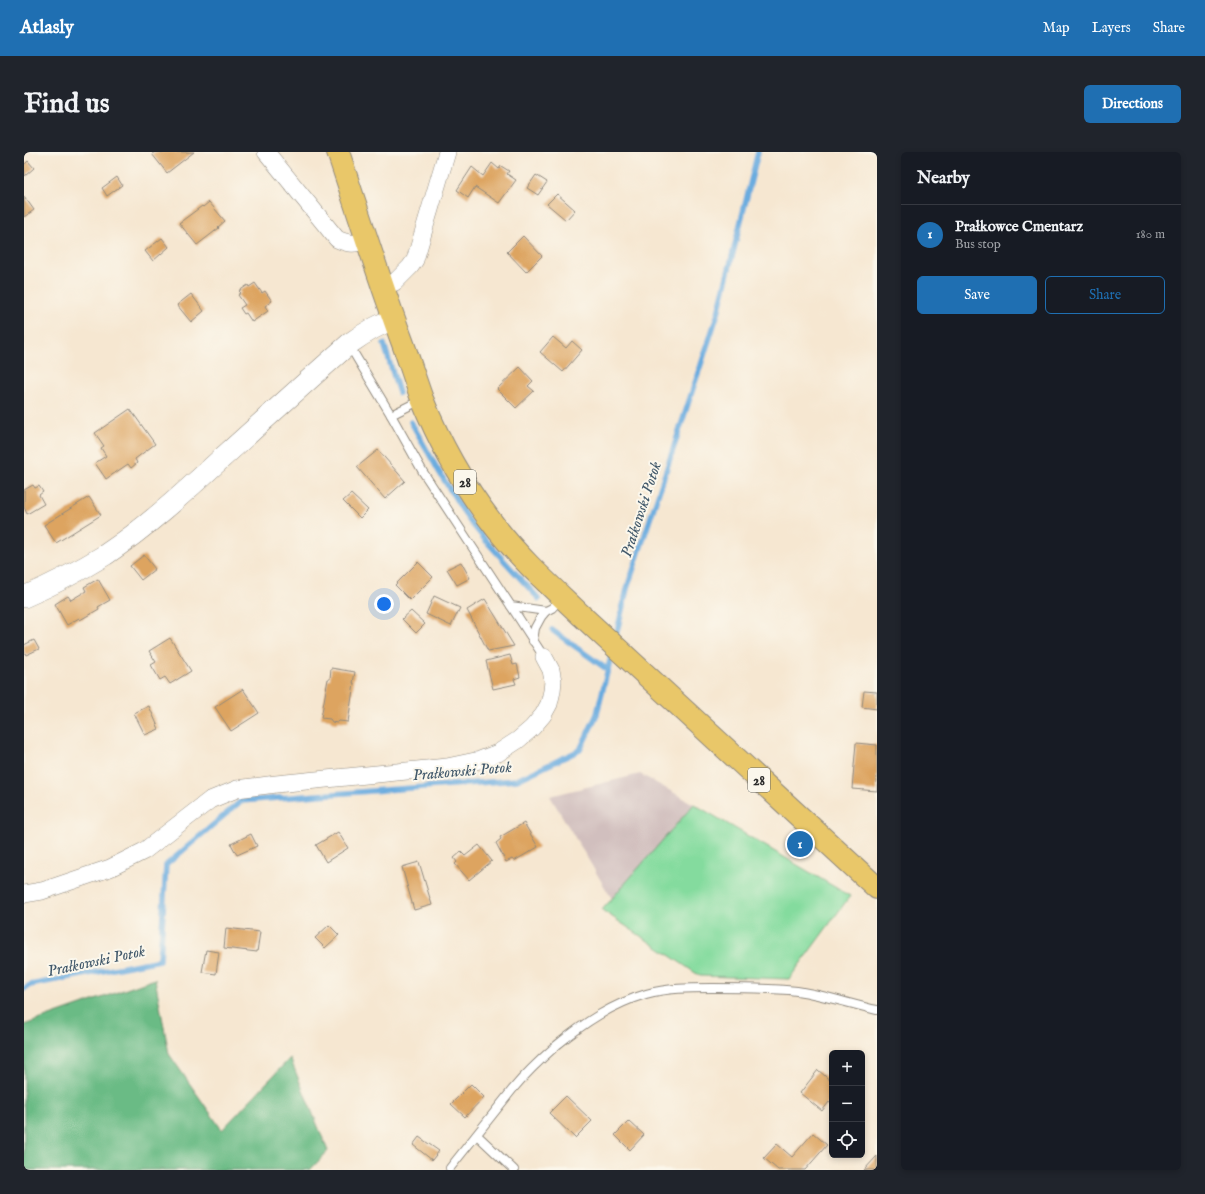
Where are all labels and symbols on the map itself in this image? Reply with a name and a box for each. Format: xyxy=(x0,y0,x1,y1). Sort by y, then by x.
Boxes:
water label: Prałkowski Potok xyxy=(617,459,667,560)
road number: 28 xyxy=(454,470,476,494)
your location xyxy=(374,594,394,614)
water label: Prałkowski Potok xyxy=(412,758,513,786)
road number: 28 xyxy=(748,768,770,792)
pin: 1 xyxy=(787,829,813,859)
water label: Prałkowski Potok xyxy=(46,942,148,982)

